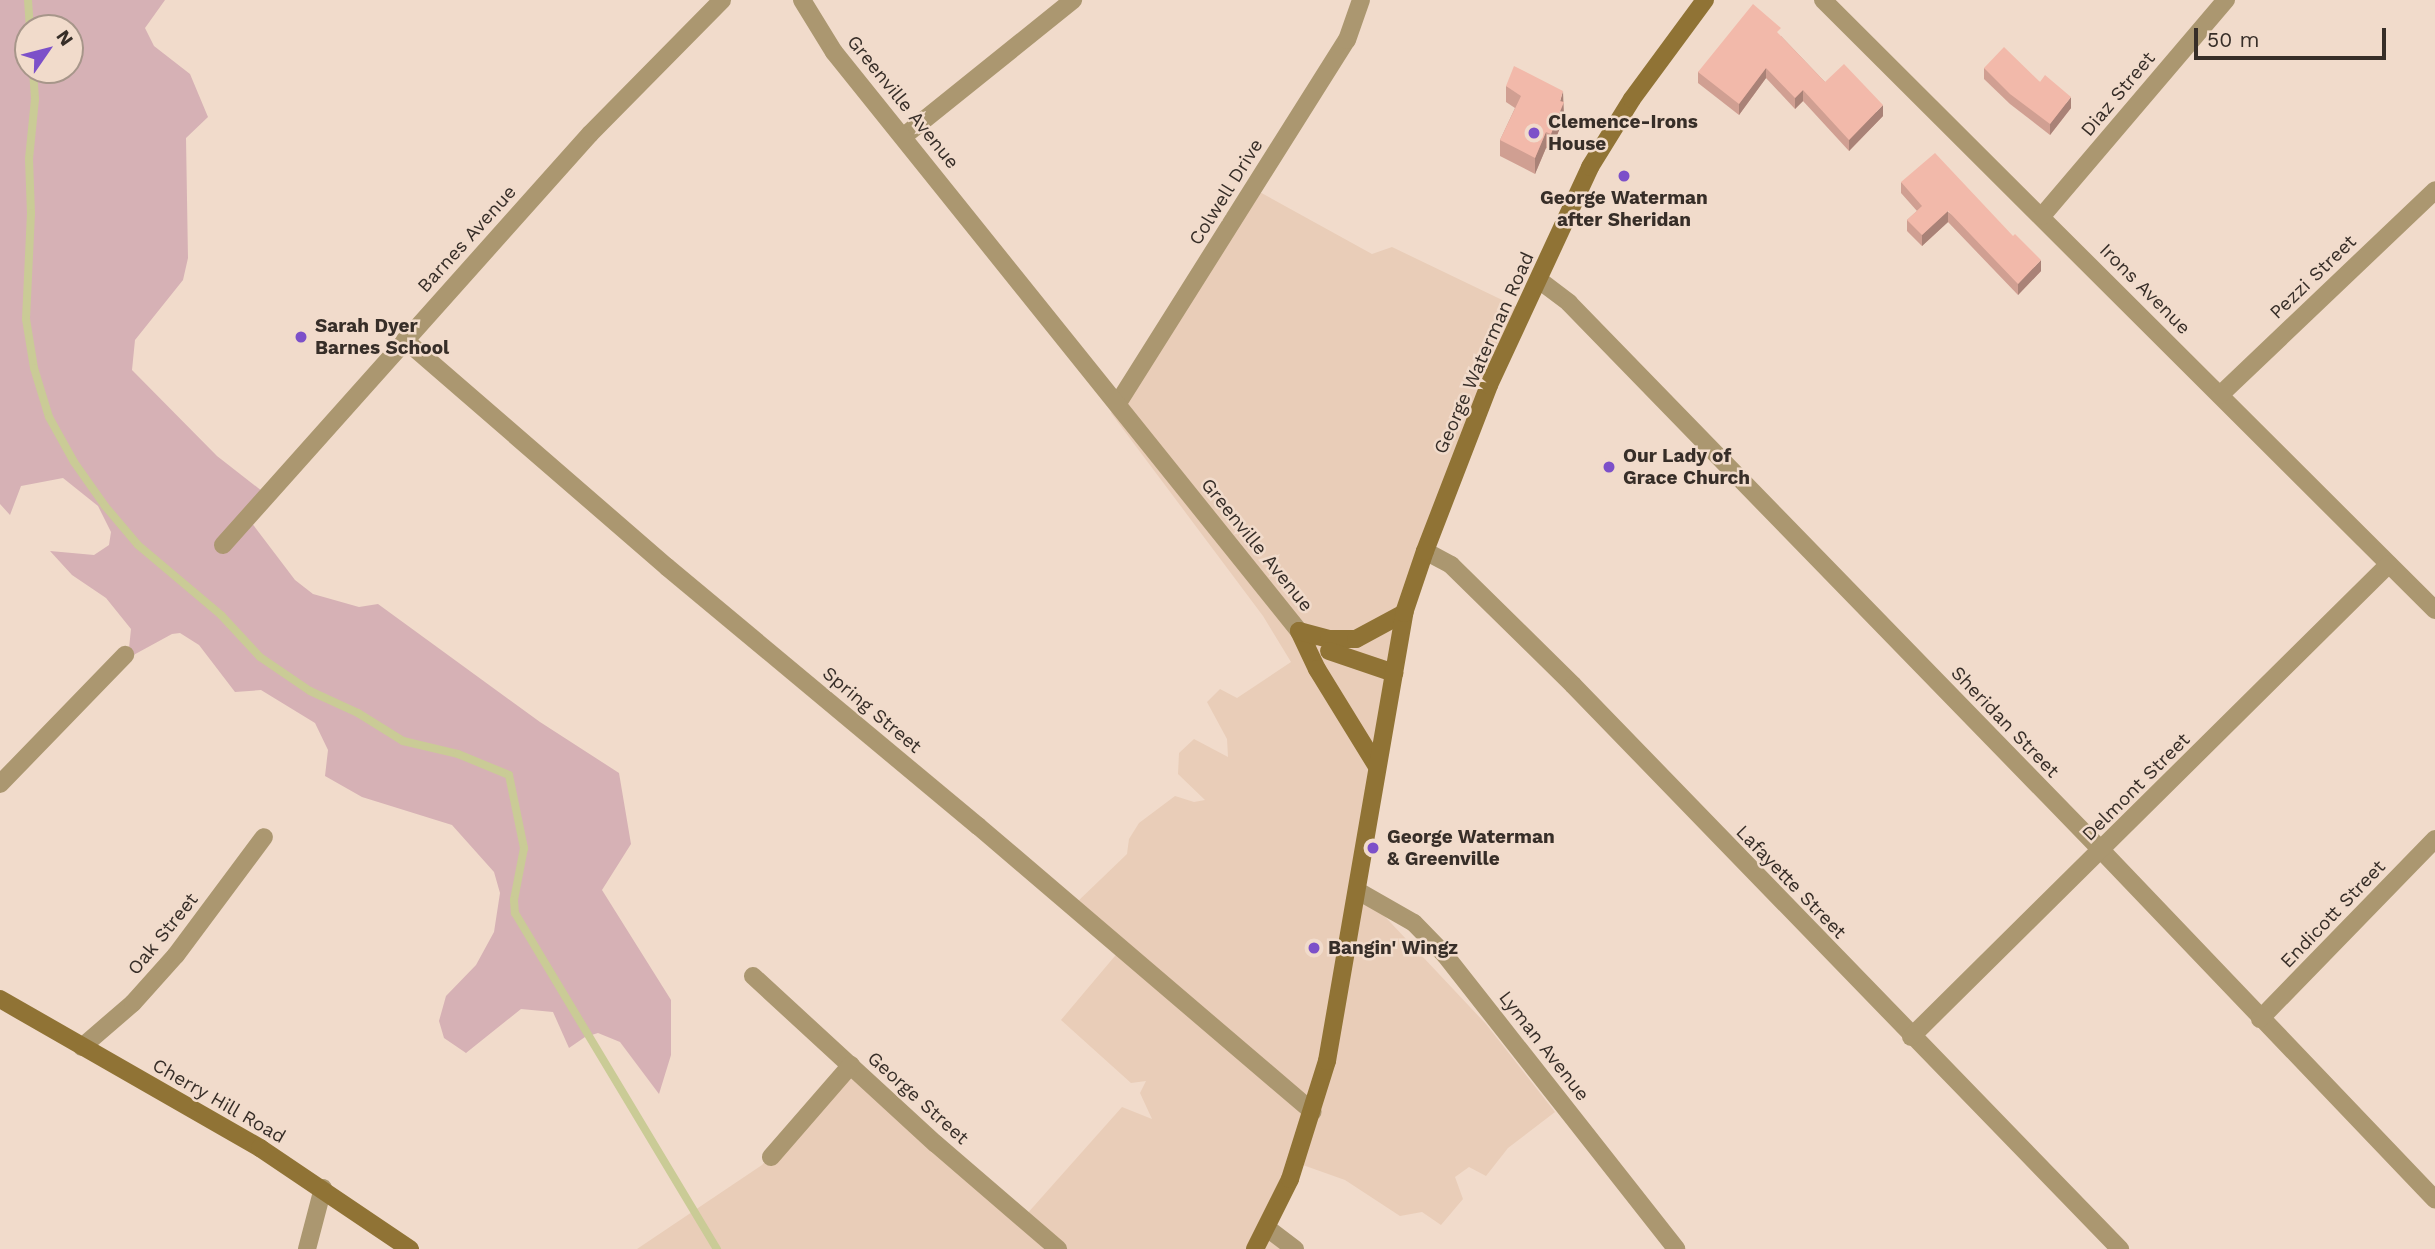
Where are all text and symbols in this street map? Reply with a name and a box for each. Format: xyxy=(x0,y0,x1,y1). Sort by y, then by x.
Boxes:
north arrow xyxy=(14,14,84,84)
scale bar xyxy=(2197,14,2390,58)
text: N xyxy=(52,25,78,50)
text: 50 m xyxy=(2207,27,2259,52)
street label: Greenville Avenue xyxy=(842,30,964,174)
street label: Diaz Street xyxy=(2076,47,2160,141)
place label: Clemence-Irons House xyxy=(1548,111,1698,155)
marker: Clemence-Irons House xyxy=(1526,125,1542,141)
street label: Colwell Drive xyxy=(1184,134,1268,250)
marker: George Waterman after Sheridan xyxy=(1616,168,1632,184)
street label: Barnes Avenue xyxy=(413,180,521,298)
place label: George Waterman after Sheridan xyxy=(1540,187,1708,231)
street label: Pezzi Street xyxy=(2265,230,2361,324)
street label: Irons Avenue xyxy=(2095,239,2195,339)
street label: George Waterman Road xyxy=(1429,248,1539,458)
place label: Sarah Dyer Barnes School xyxy=(315,315,449,359)
marker: Sarah Dyer Barnes School xyxy=(293,329,309,345)
place label: Our Lady of Grace Church xyxy=(1623,445,1750,489)
marker: Our Lady of Grace Church xyxy=(1601,459,1617,475)
street label: Greenville Avenue xyxy=(1196,473,1318,617)
street label: Spring Street xyxy=(818,662,926,758)
street label: Sheridan Street xyxy=(1946,662,2064,782)
street label: Delmont Street xyxy=(2077,728,2195,846)
street label: Lafayette Street xyxy=(1731,821,1851,943)
place label: George Waterman & Greenville xyxy=(1387,826,1555,870)
marker: George Waterman & Greenville xyxy=(1365,840,1381,856)
street label: Endicott Street xyxy=(2276,855,2390,973)
street label: Oak Street xyxy=(123,888,203,980)
place label: Bangin' Wingz xyxy=(1328,937,1458,959)
marker: Bangin' Wingz xyxy=(1306,940,1322,956)
street label: Lyman Avenue xyxy=(1494,986,1594,1106)
street label: George Street xyxy=(863,1047,973,1149)
street label: Cherry Hill Road xyxy=(148,1053,290,1149)

